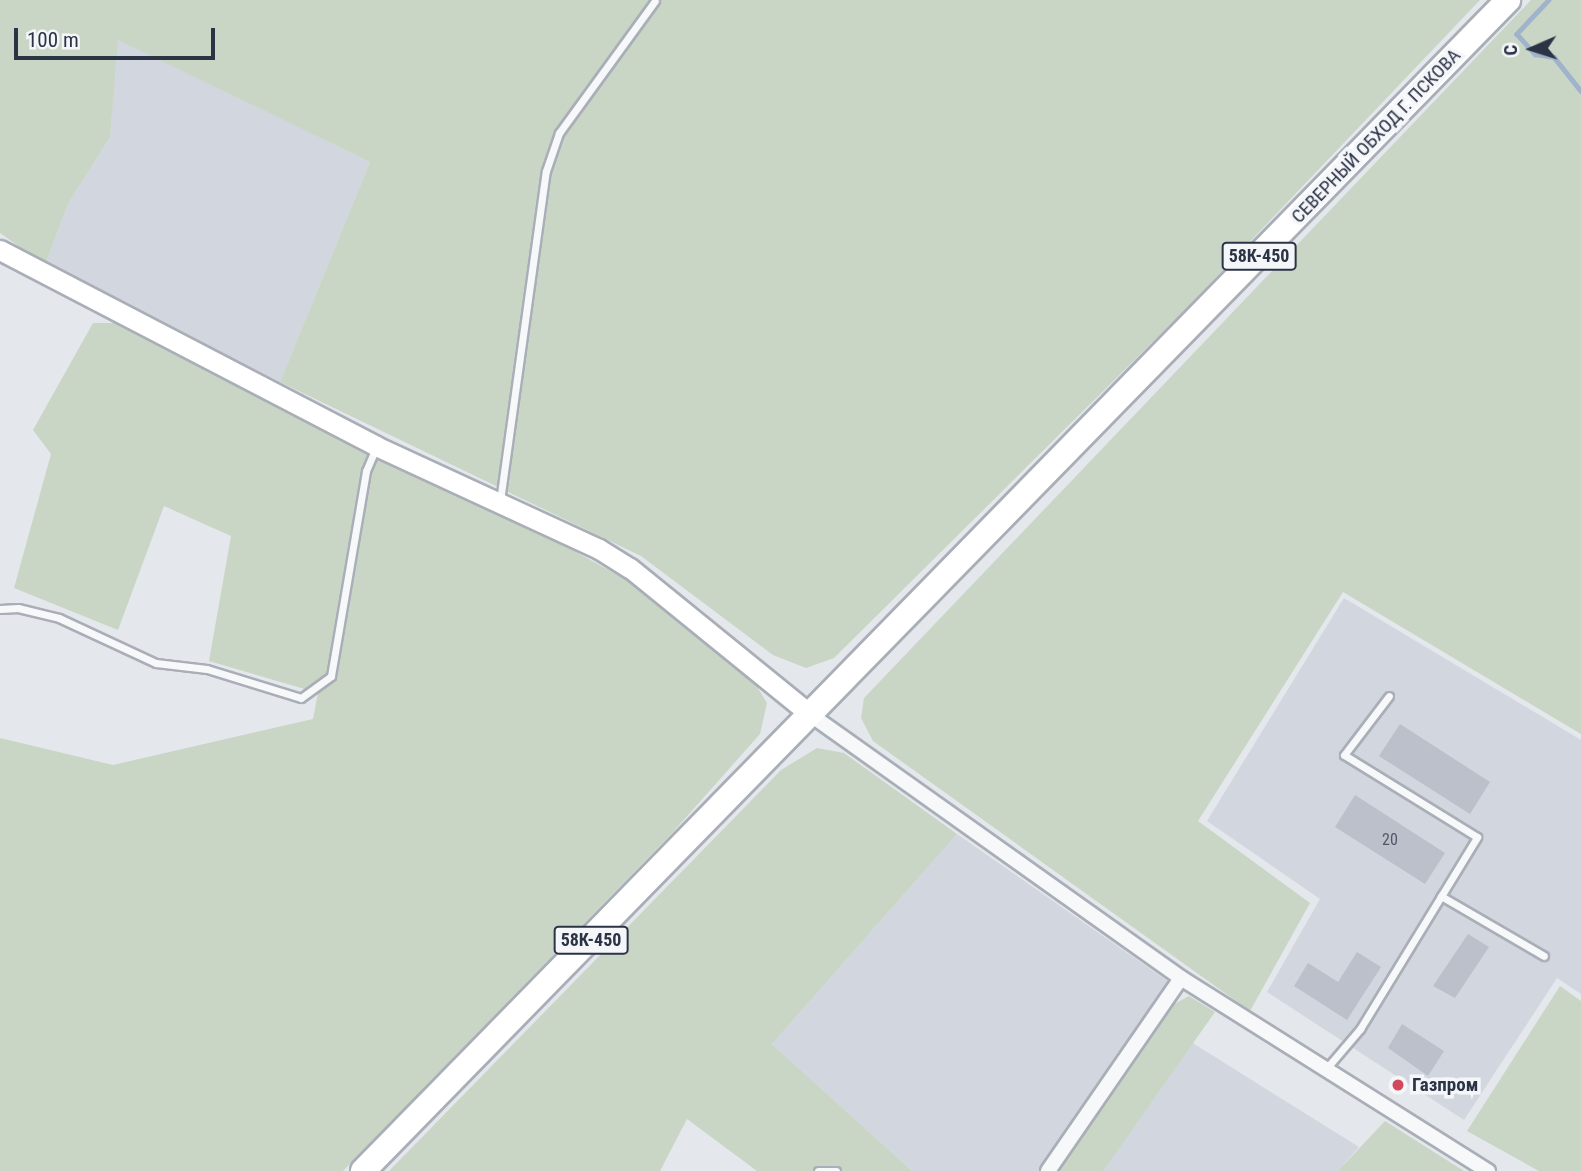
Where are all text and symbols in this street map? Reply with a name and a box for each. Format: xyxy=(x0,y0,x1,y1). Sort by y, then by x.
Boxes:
scale bar xyxy=(18,14,219,58)
north arrow xyxy=(1497,14,1567,84)
text: 100 m xyxy=(27,28,79,52)
street label: СЕВЕРНЫЙ ОБХОД Г. ПСКОВА xyxy=(1287,44,1465,228)
text: С xyxy=(1499,44,1522,56)
road number: 58К-450 xyxy=(1220,242,1298,270)
house number: 20 xyxy=(1382,830,1398,850)
road number: 58К-450 xyxy=(552,925,630,954)
place label: Газпром xyxy=(1412,1074,1478,1096)
marker: Газпром xyxy=(1390,1077,1406,1093)

